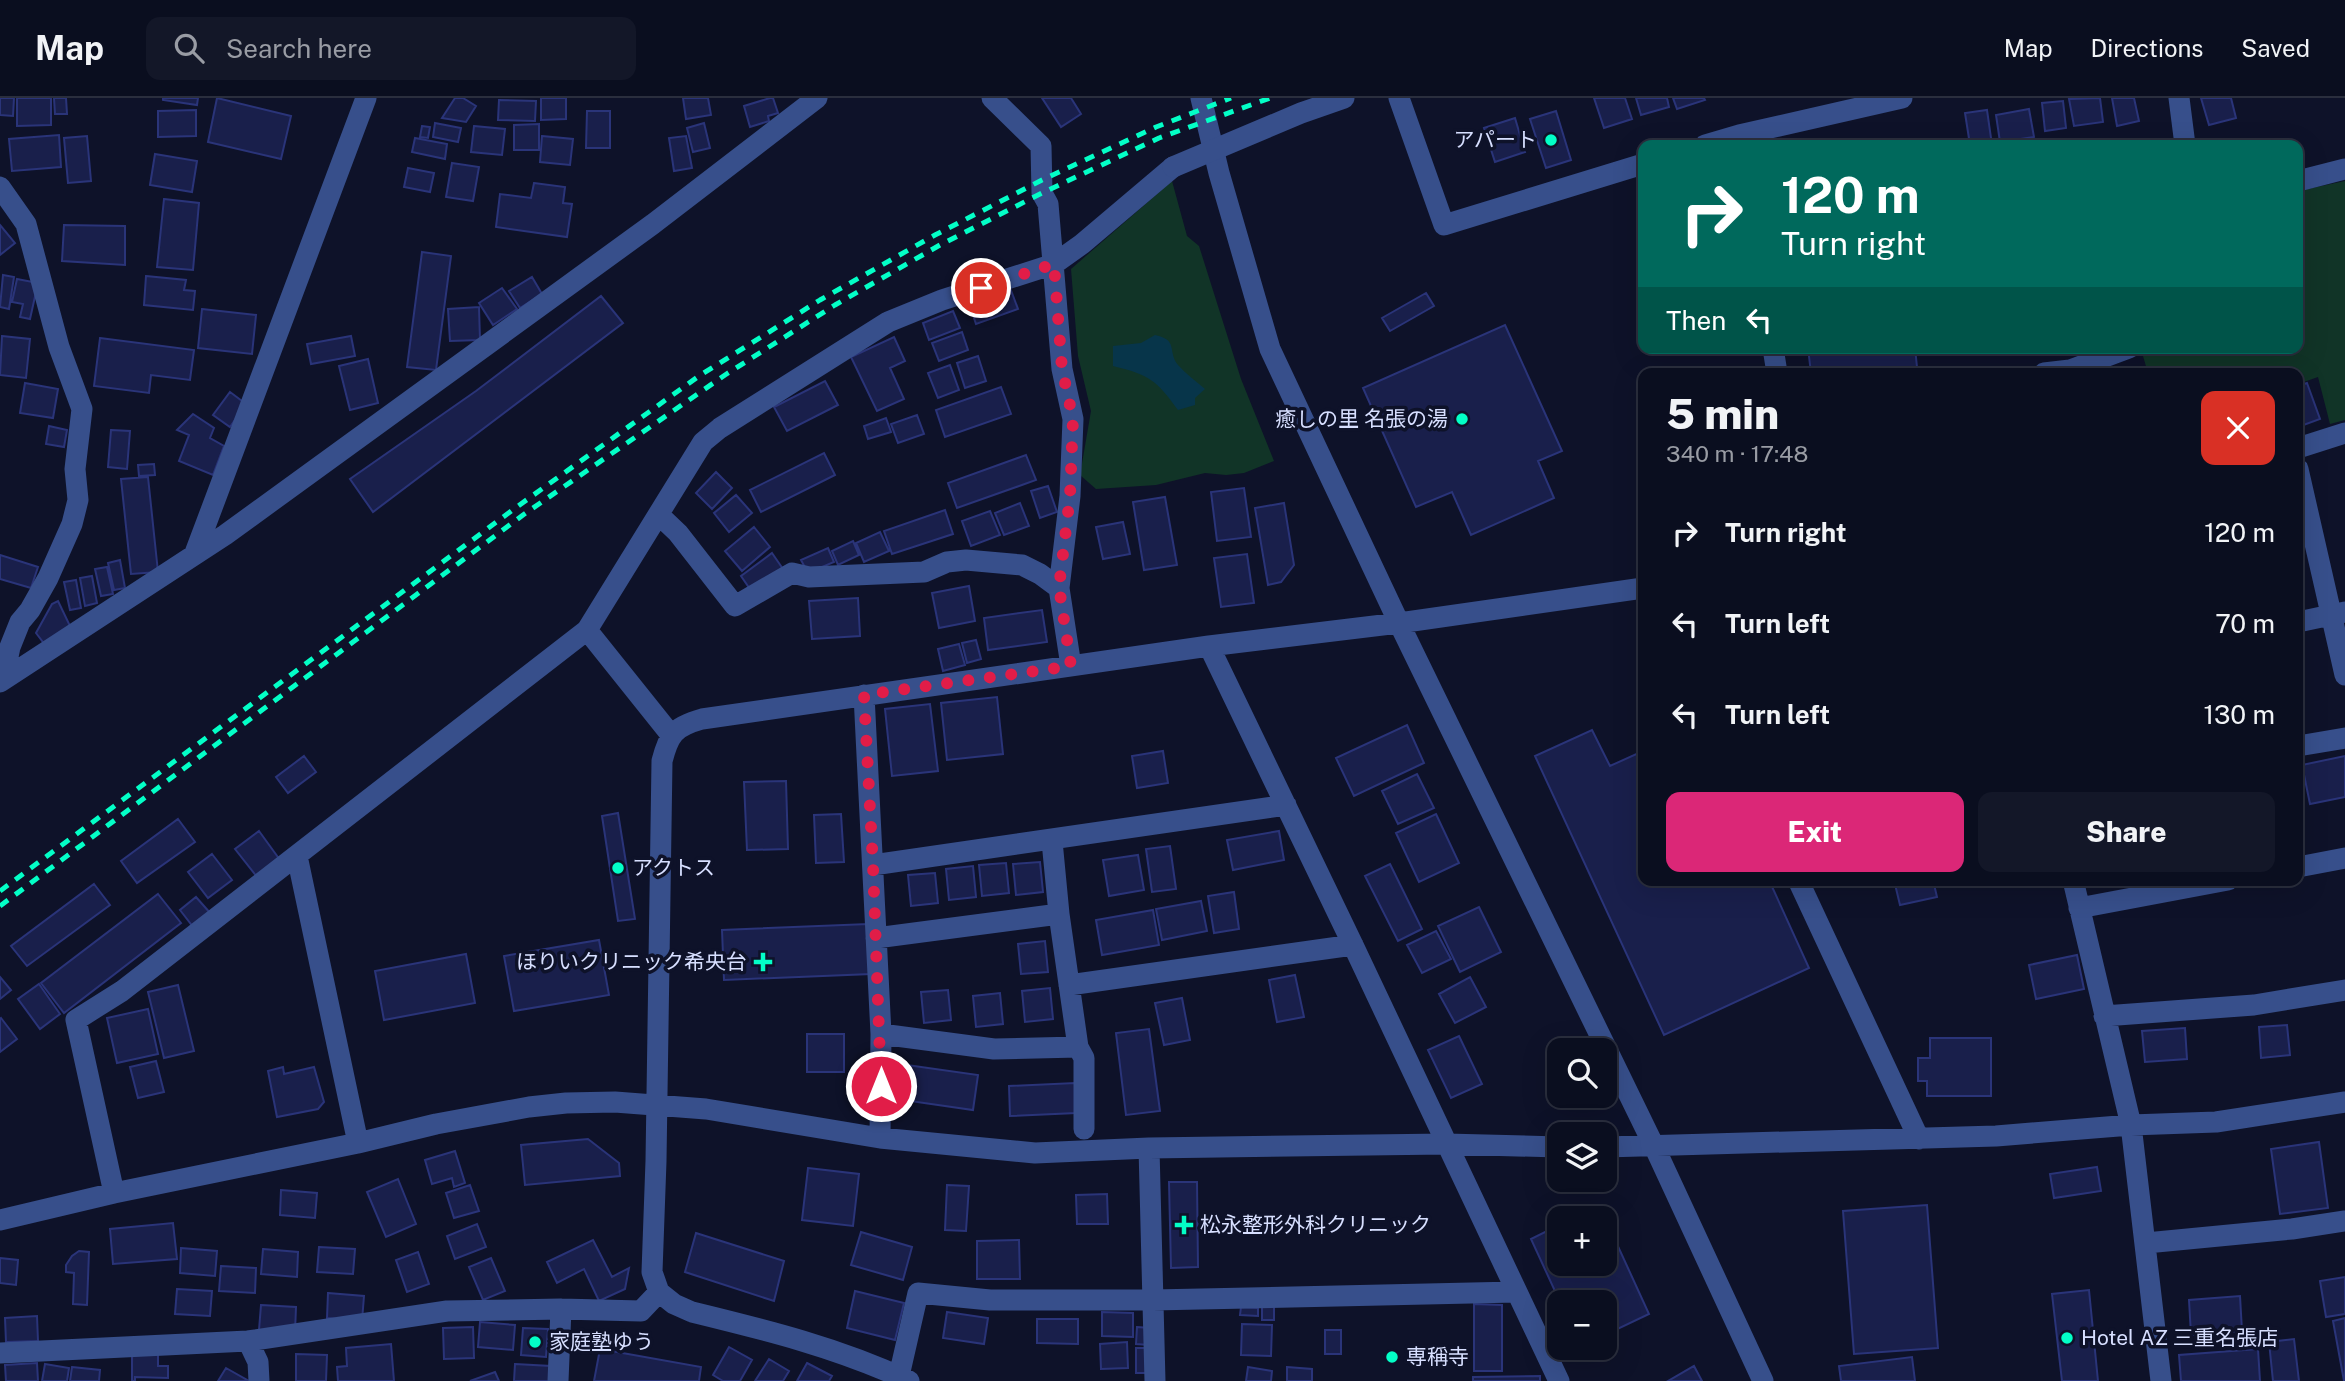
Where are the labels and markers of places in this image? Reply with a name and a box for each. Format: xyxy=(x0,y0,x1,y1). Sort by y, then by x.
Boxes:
place label: アパート xyxy=(1453,127,1537,152)
marker: アパート xyxy=(1543,132,1559,148)
pin xyxy=(951,258,1011,318)
place label: 癒しの里 名張の湯 xyxy=(1275,406,1448,431)
marker: 癒しの里 名張の湯 xyxy=(1454,411,1470,427)
place label: アクトス xyxy=(632,855,715,880)
marker: アクトス xyxy=(610,860,626,876)
place label: ほりいクリニック希央台 xyxy=(516,949,747,974)
marker: ほりいクリニック希央台 xyxy=(753,952,773,972)
place label: 松永整形外科クリニック xyxy=(1200,1212,1431,1237)
marker: 松永整形外科クリニック xyxy=(1174,1215,1194,1235)
place label: Hotel AZ 三重名張店 xyxy=(2081,1325,2278,1350)
place label: 家庭塾ゆう xyxy=(549,1329,654,1354)
marker: Hotel AZ 三重名張店 xyxy=(2059,1330,2075,1346)
marker: 家庭塾ゆう xyxy=(527,1334,543,1350)
place label: 専稱寺 xyxy=(1406,1344,1469,1369)
marker: 専稱寺 xyxy=(1384,1349,1400,1365)

